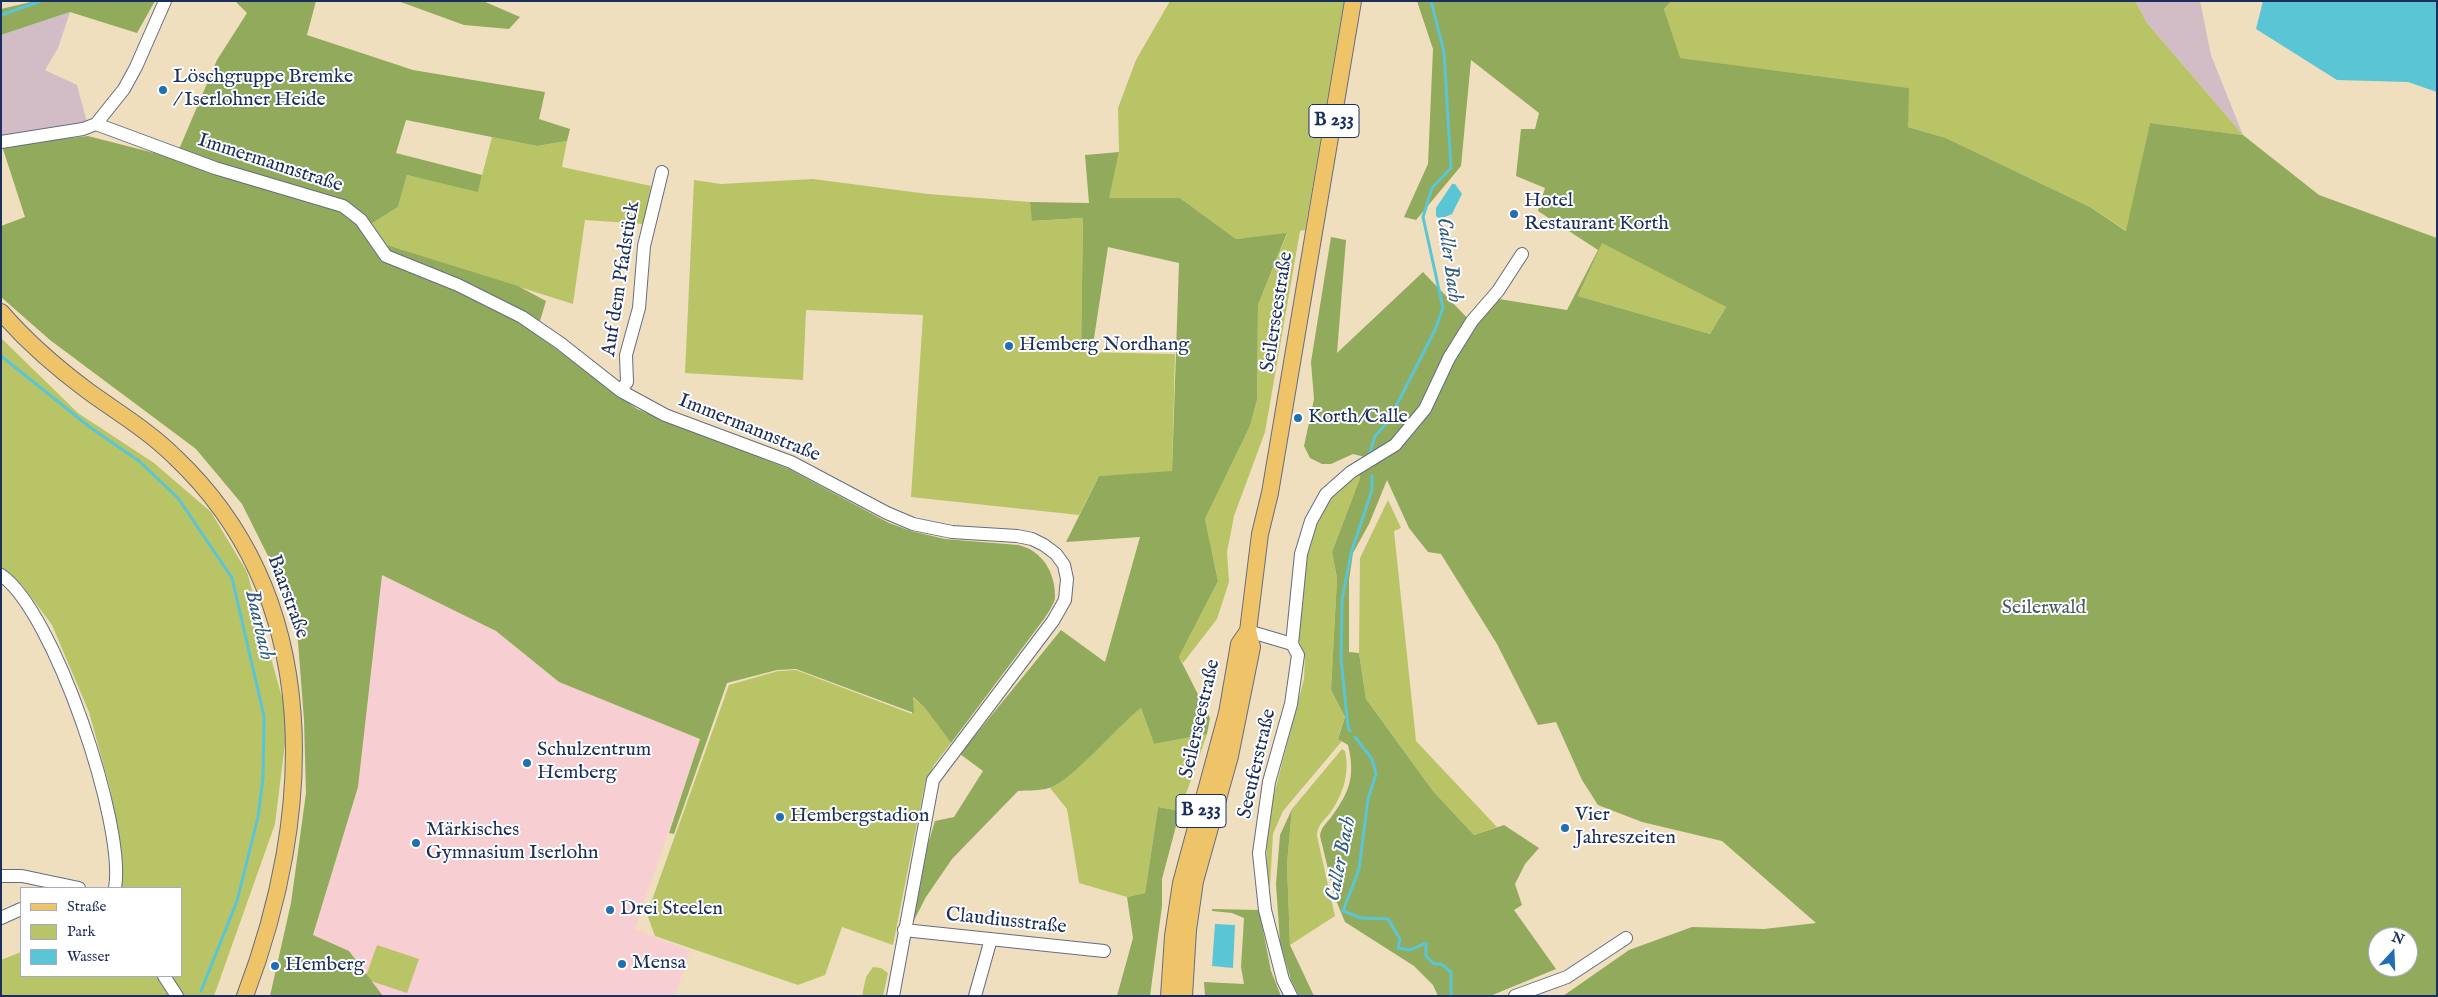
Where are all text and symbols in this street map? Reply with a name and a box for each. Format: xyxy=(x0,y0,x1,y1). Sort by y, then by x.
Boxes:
place label: Löschgruppe Bremke / Iserlohner Heide xyxy=(173,66,353,113)
marker: Löschgruppe Bremke / Iserlohner Heide xyxy=(157,84,169,96)
road number: B 233 xyxy=(1309,104,1359,138)
street label: Immermannstraße xyxy=(195,129,345,199)
place label: Hotel Restaurant Korth xyxy=(1524,190,1669,237)
street label: Auf dem Pfadstück xyxy=(598,200,646,358)
marker: Hotel Restaurant Korth xyxy=(1508,208,1520,220)
water label: Caller Bach xyxy=(1430,216,1466,304)
street label: Seilerseestraße xyxy=(1257,250,1299,374)
place label: Hemberg Nordhang xyxy=(1019,334,1189,358)
marker: Hemberg Nordhang xyxy=(1003,340,1015,352)
street label: Immermannstraße xyxy=(675,390,823,468)
place label: Korth/Calle xyxy=(1308,406,1408,430)
marker: Korth/Calle xyxy=(1292,412,1304,424)
street label: Baarstraße xyxy=(261,552,313,642)
water label: Baarbach xyxy=(238,587,278,663)
park label: Seilerwald xyxy=(2002,597,2086,621)
street label: Seilerseestraße xyxy=(1176,657,1226,781)
street label: Seeuferstraße xyxy=(1234,707,1282,821)
place label: Schulzentrum Hemberg xyxy=(537,739,651,786)
marker: Schulzentrum Hemberg xyxy=(521,757,533,769)
road number: B 233 xyxy=(1176,794,1226,828)
place label: Vier Jahreszeiten xyxy=(1575,804,1676,851)
place label: Hembergstadion xyxy=(790,805,929,829)
marker: Hembergstadion xyxy=(774,811,786,823)
water label: Caller Bach xyxy=(1321,815,1363,903)
place label: Märkisches Gymnasium Iserlohn xyxy=(426,819,598,866)
marker: Vier Jahreszeiten xyxy=(1559,822,1571,834)
marker: Märkisches Gymnasium Iserlohn xyxy=(410,837,422,849)
legend xyxy=(20,887,182,977)
text: Straße xyxy=(67,897,106,916)
place label: Drei Steelen xyxy=(620,898,723,922)
marker: Drei Steelen xyxy=(604,904,616,916)
street label: Claudiusstraße xyxy=(944,904,1068,940)
text: Park xyxy=(67,922,96,941)
north arrow xyxy=(2368,927,2418,977)
text: N xyxy=(2389,928,2407,949)
text: Wasser xyxy=(67,947,110,966)
place label: Mensa xyxy=(632,952,686,976)
place label: Hemberg xyxy=(285,954,365,978)
marker: Mensa xyxy=(616,958,628,970)
marker: Hemberg xyxy=(269,960,281,972)

